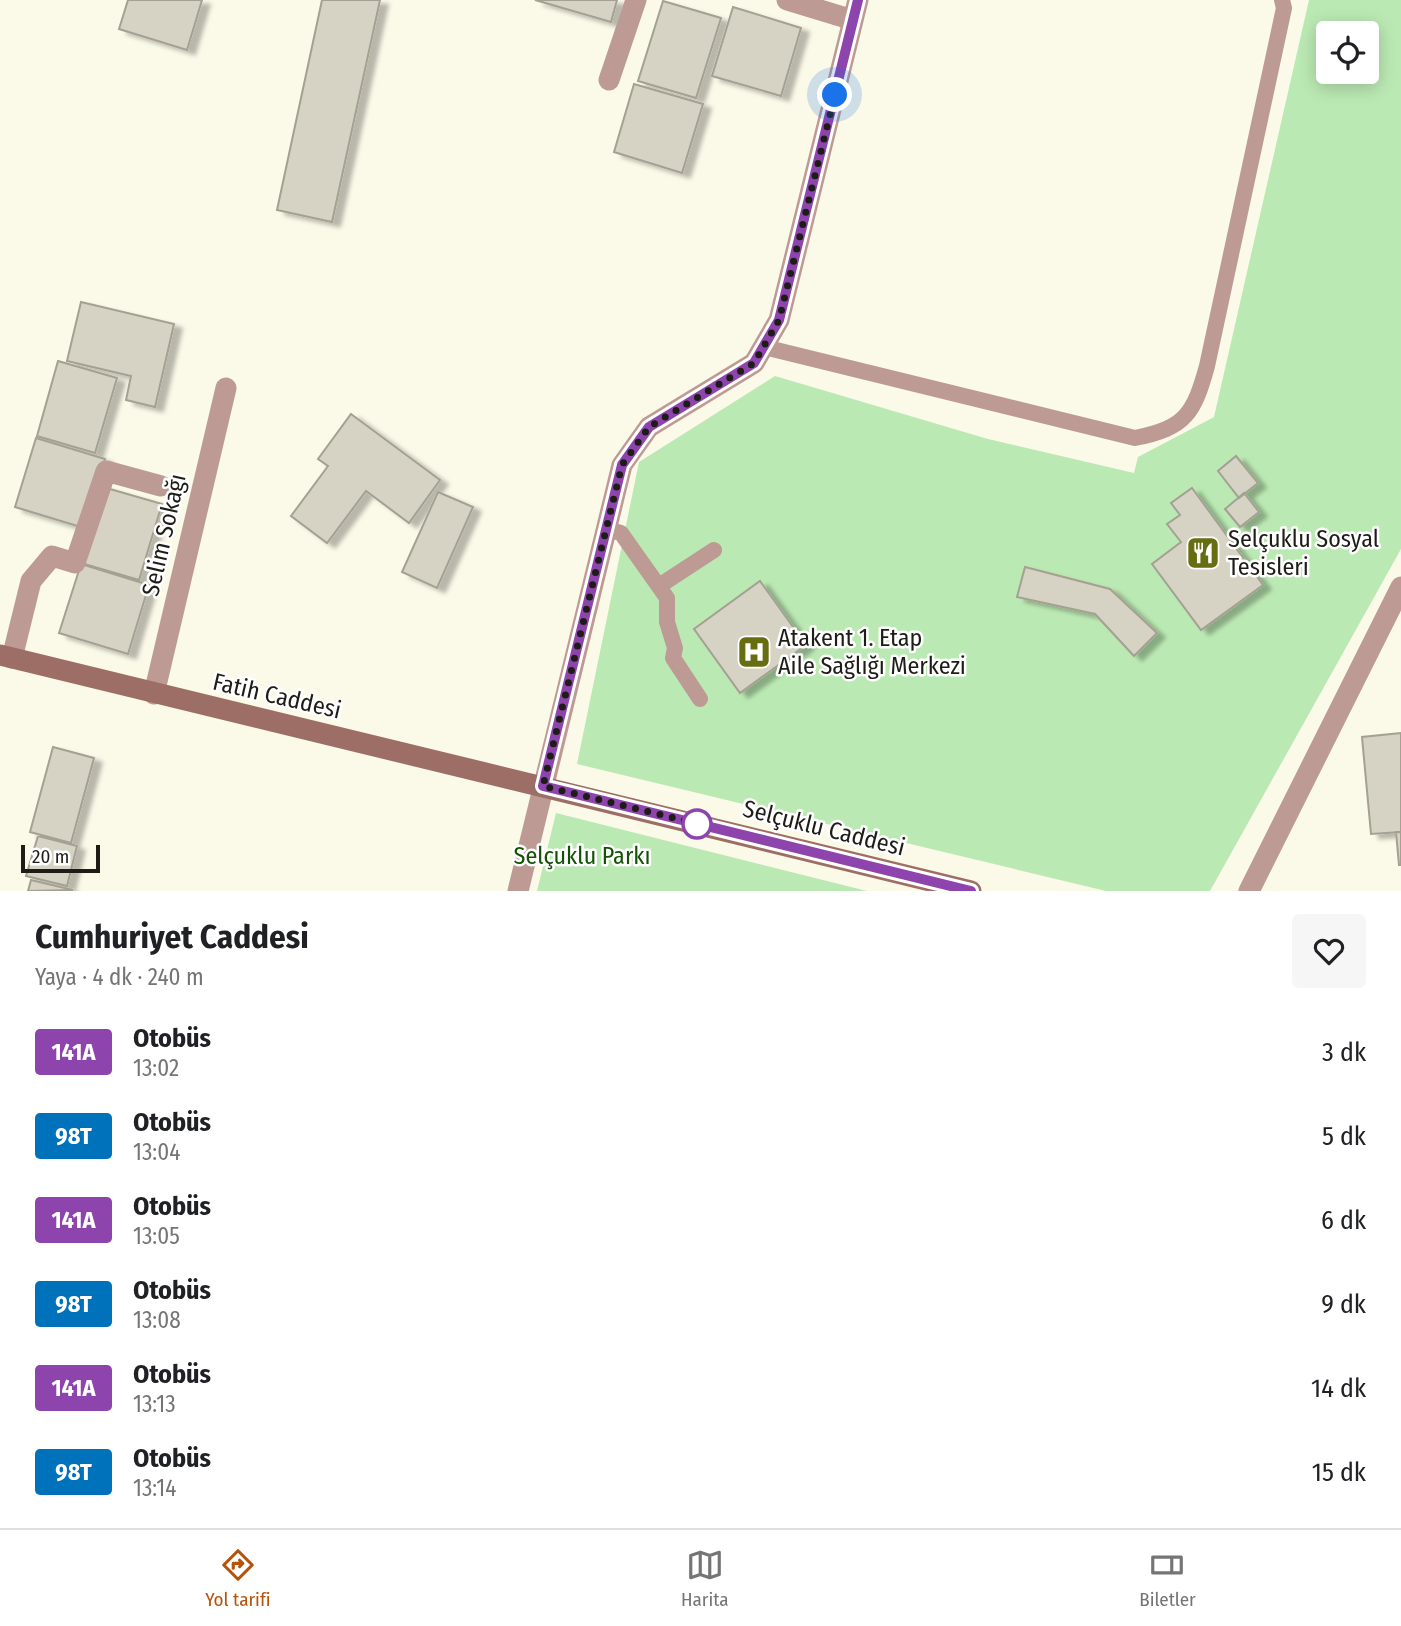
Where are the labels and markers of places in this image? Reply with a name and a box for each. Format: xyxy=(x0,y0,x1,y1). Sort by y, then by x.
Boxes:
place label: Selçuklu Sosyal Tesisleri xyxy=(1228,525,1379,581)
restaurant icon: Selçuklu Sosyal Tesisleri xyxy=(1184,534,1222,572)
place label: Atakent 1. Etap Aile Sağlığı Merkezi xyxy=(778,624,966,680)
hospital icon: Atakent 1. Etap Aile Sağlığı Merkezi xyxy=(735,633,773,671)
unlabelled marker xyxy=(682,809,712,839)

